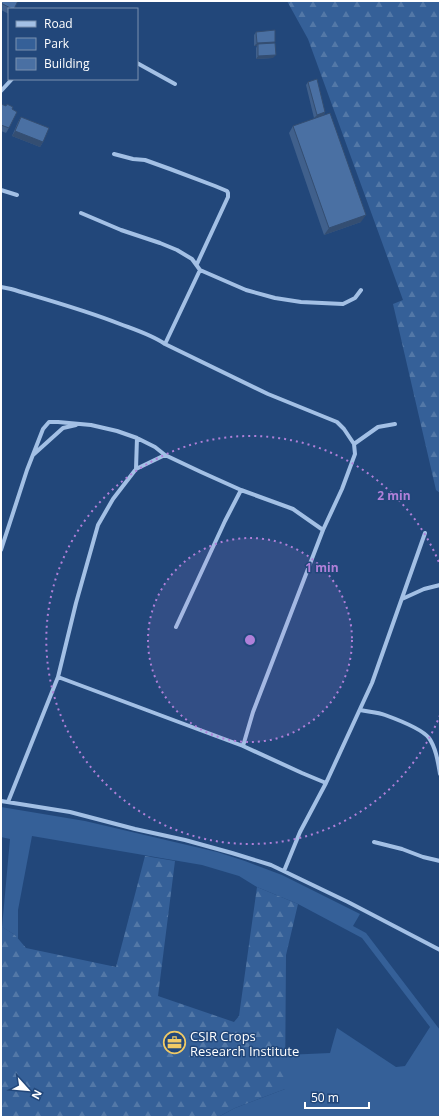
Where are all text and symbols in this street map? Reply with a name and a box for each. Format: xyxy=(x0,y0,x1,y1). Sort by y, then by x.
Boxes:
legend xyxy=(8,8,138,80)
text: Road xyxy=(44,15,73,32)
text: Park xyxy=(44,35,70,52)
text: Building xyxy=(44,55,90,72)
text: 2 min xyxy=(377,487,411,504)
text: 1 min xyxy=(305,559,339,576)
centre of rings xyxy=(243,633,257,647)
place label: CSIR Crops Research Institute xyxy=(190,1027,299,1060)
office icon: CSIR Crops Research Institute xyxy=(161,1030,187,1056)
north arrow xyxy=(8,1070,48,1110)
scale bar xyxy=(305,1084,369,1110)
text: N xyxy=(29,1087,46,1102)
text: 50 m xyxy=(311,1089,339,1106)

